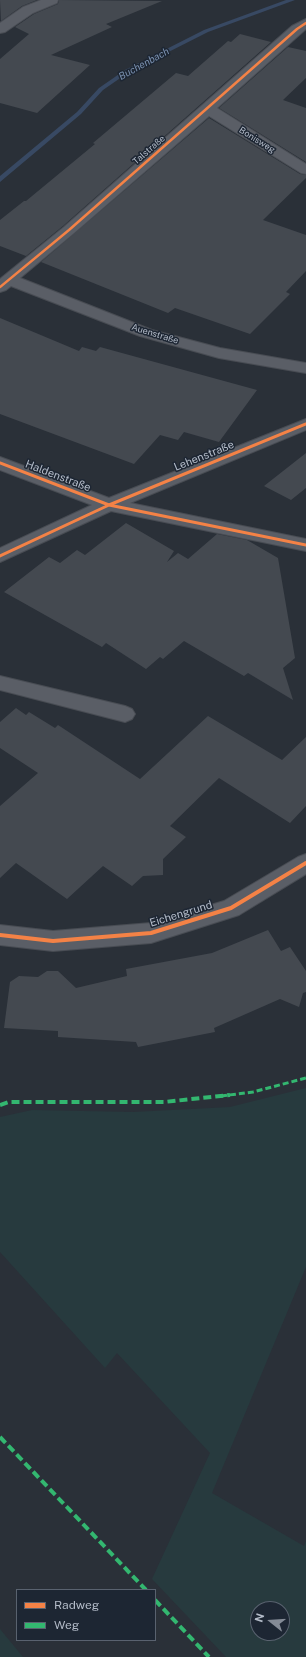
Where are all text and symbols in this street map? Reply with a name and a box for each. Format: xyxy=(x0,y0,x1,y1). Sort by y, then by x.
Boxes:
water label: Buchenbach xyxy=(117,45,171,83)
street label: Bonisweg xyxy=(237,125,277,155)
street label: Talstraße xyxy=(131,133,167,167)
street label: Auenstraße xyxy=(130,322,180,346)
street label: Lehenstraße xyxy=(172,438,236,474)
street label: Haldenstraße xyxy=(23,457,93,495)
street label: Eichengrund xyxy=(148,898,214,930)
legend xyxy=(16,1589,156,1641)
text: Radweg xyxy=(54,1598,99,1612)
north arrow xyxy=(250,1601,290,1641)
text: N xyxy=(252,1612,266,1624)
text: Weg xyxy=(54,1618,79,1632)

